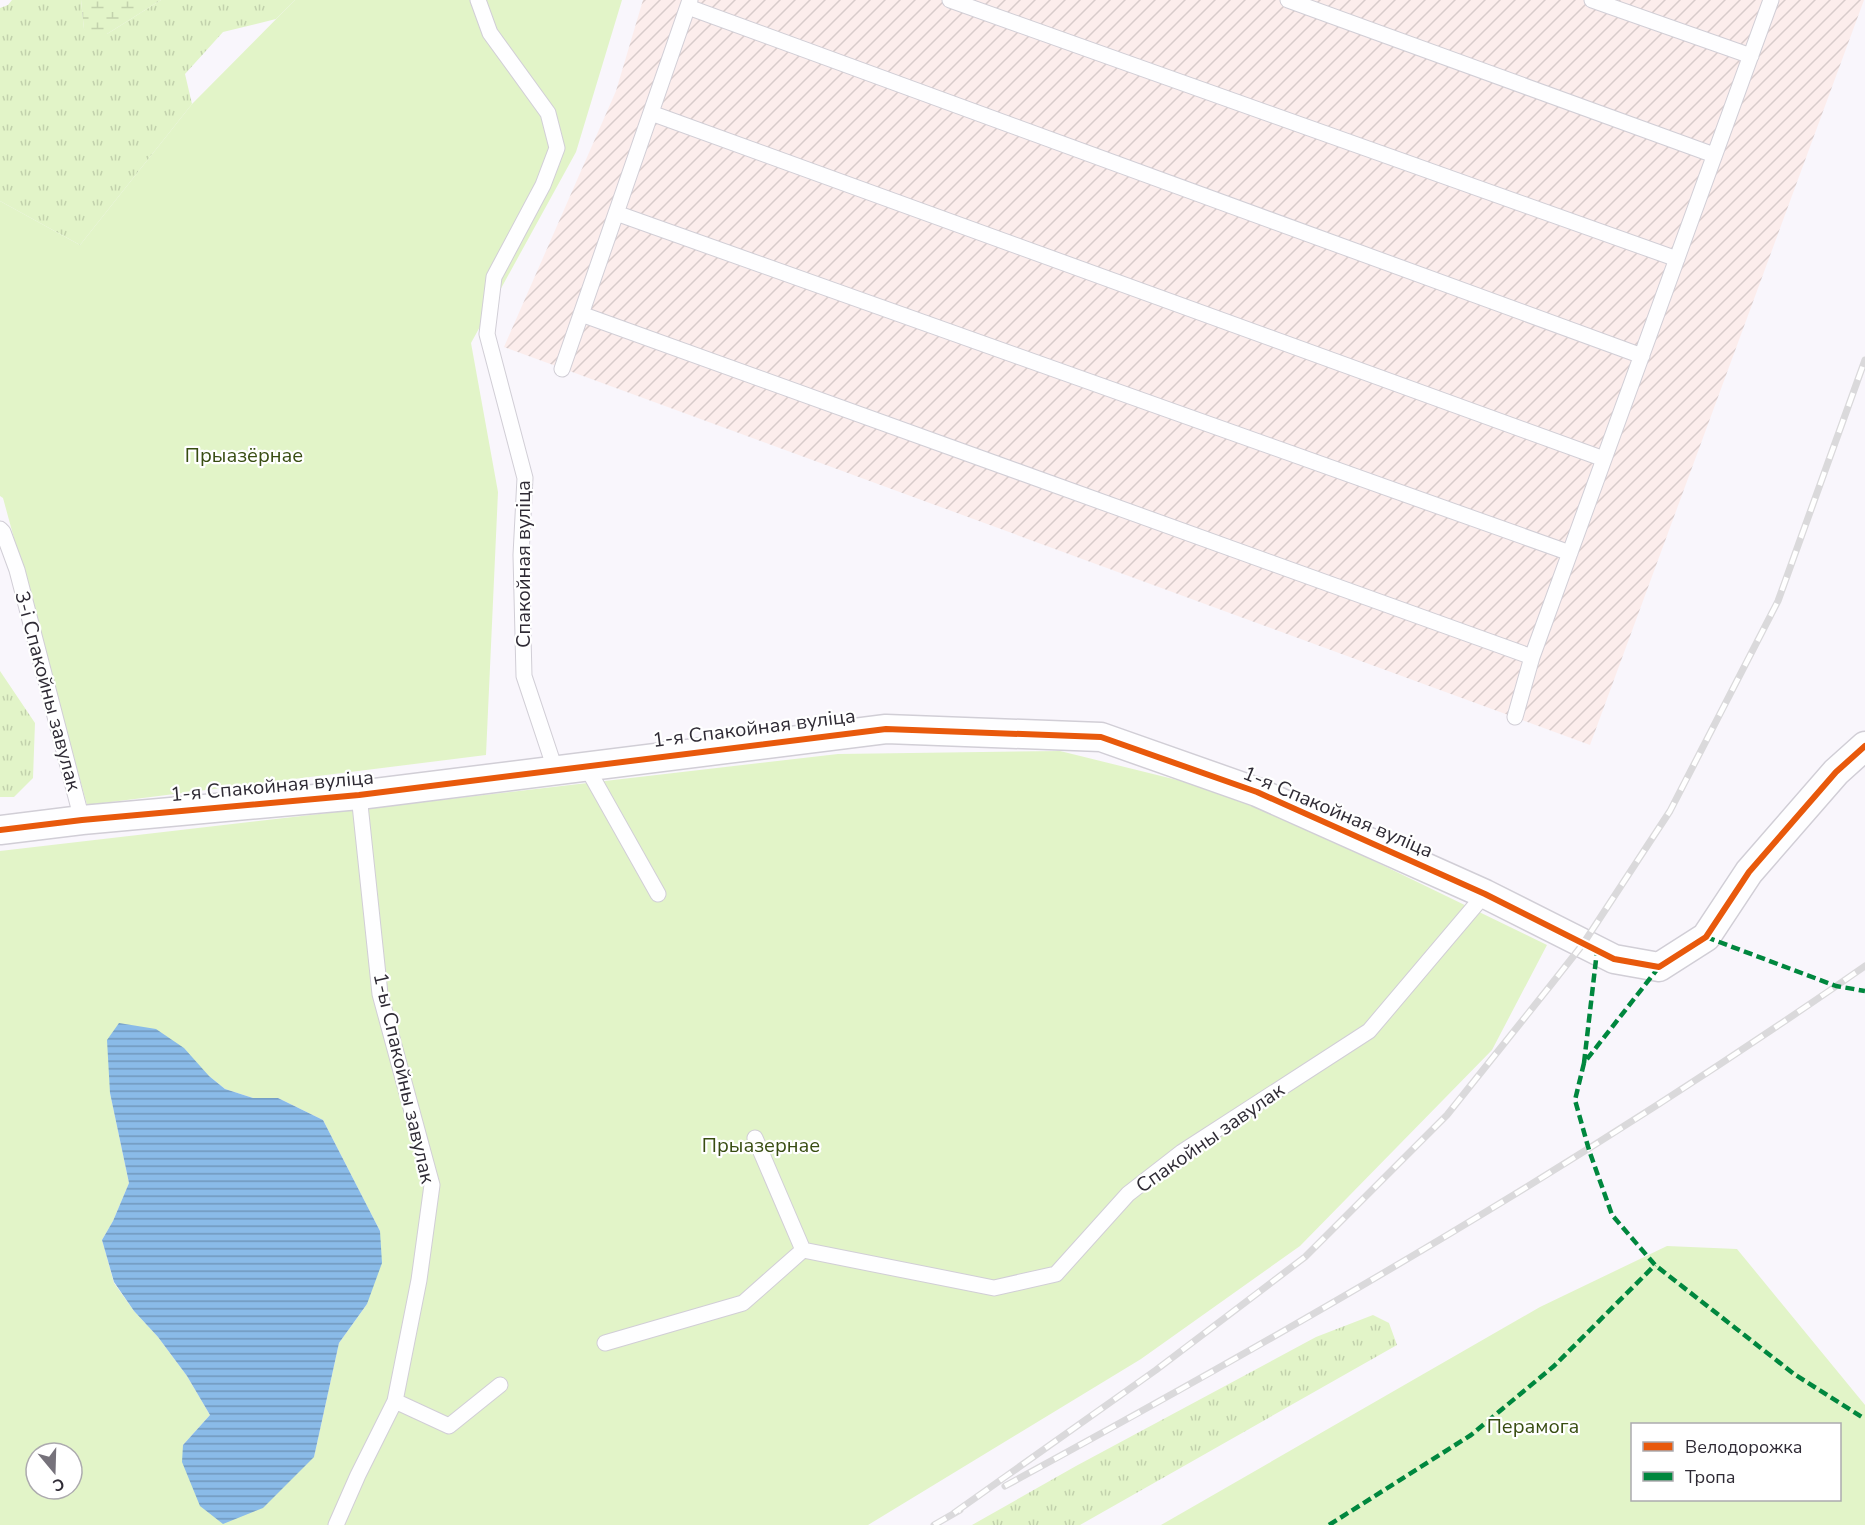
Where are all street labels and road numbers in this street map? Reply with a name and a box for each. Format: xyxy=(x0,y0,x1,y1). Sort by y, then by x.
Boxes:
street label: Спакойная вуліца xyxy=(510,480,537,648)
street label: 3-і Спакойны завулак xyxy=(8,588,88,794)
street label: 1-я Спакойная вуліца xyxy=(651,702,857,754)
street label: 1-я Спакойная вуліца xyxy=(1239,760,1437,864)
street label: 1-я Спакойная вуліца xyxy=(169,764,375,808)
street label: 1-ы Спакойны завулак xyxy=(367,970,441,1186)
street label: Спакойны завулак xyxy=(1130,1076,1290,1199)

